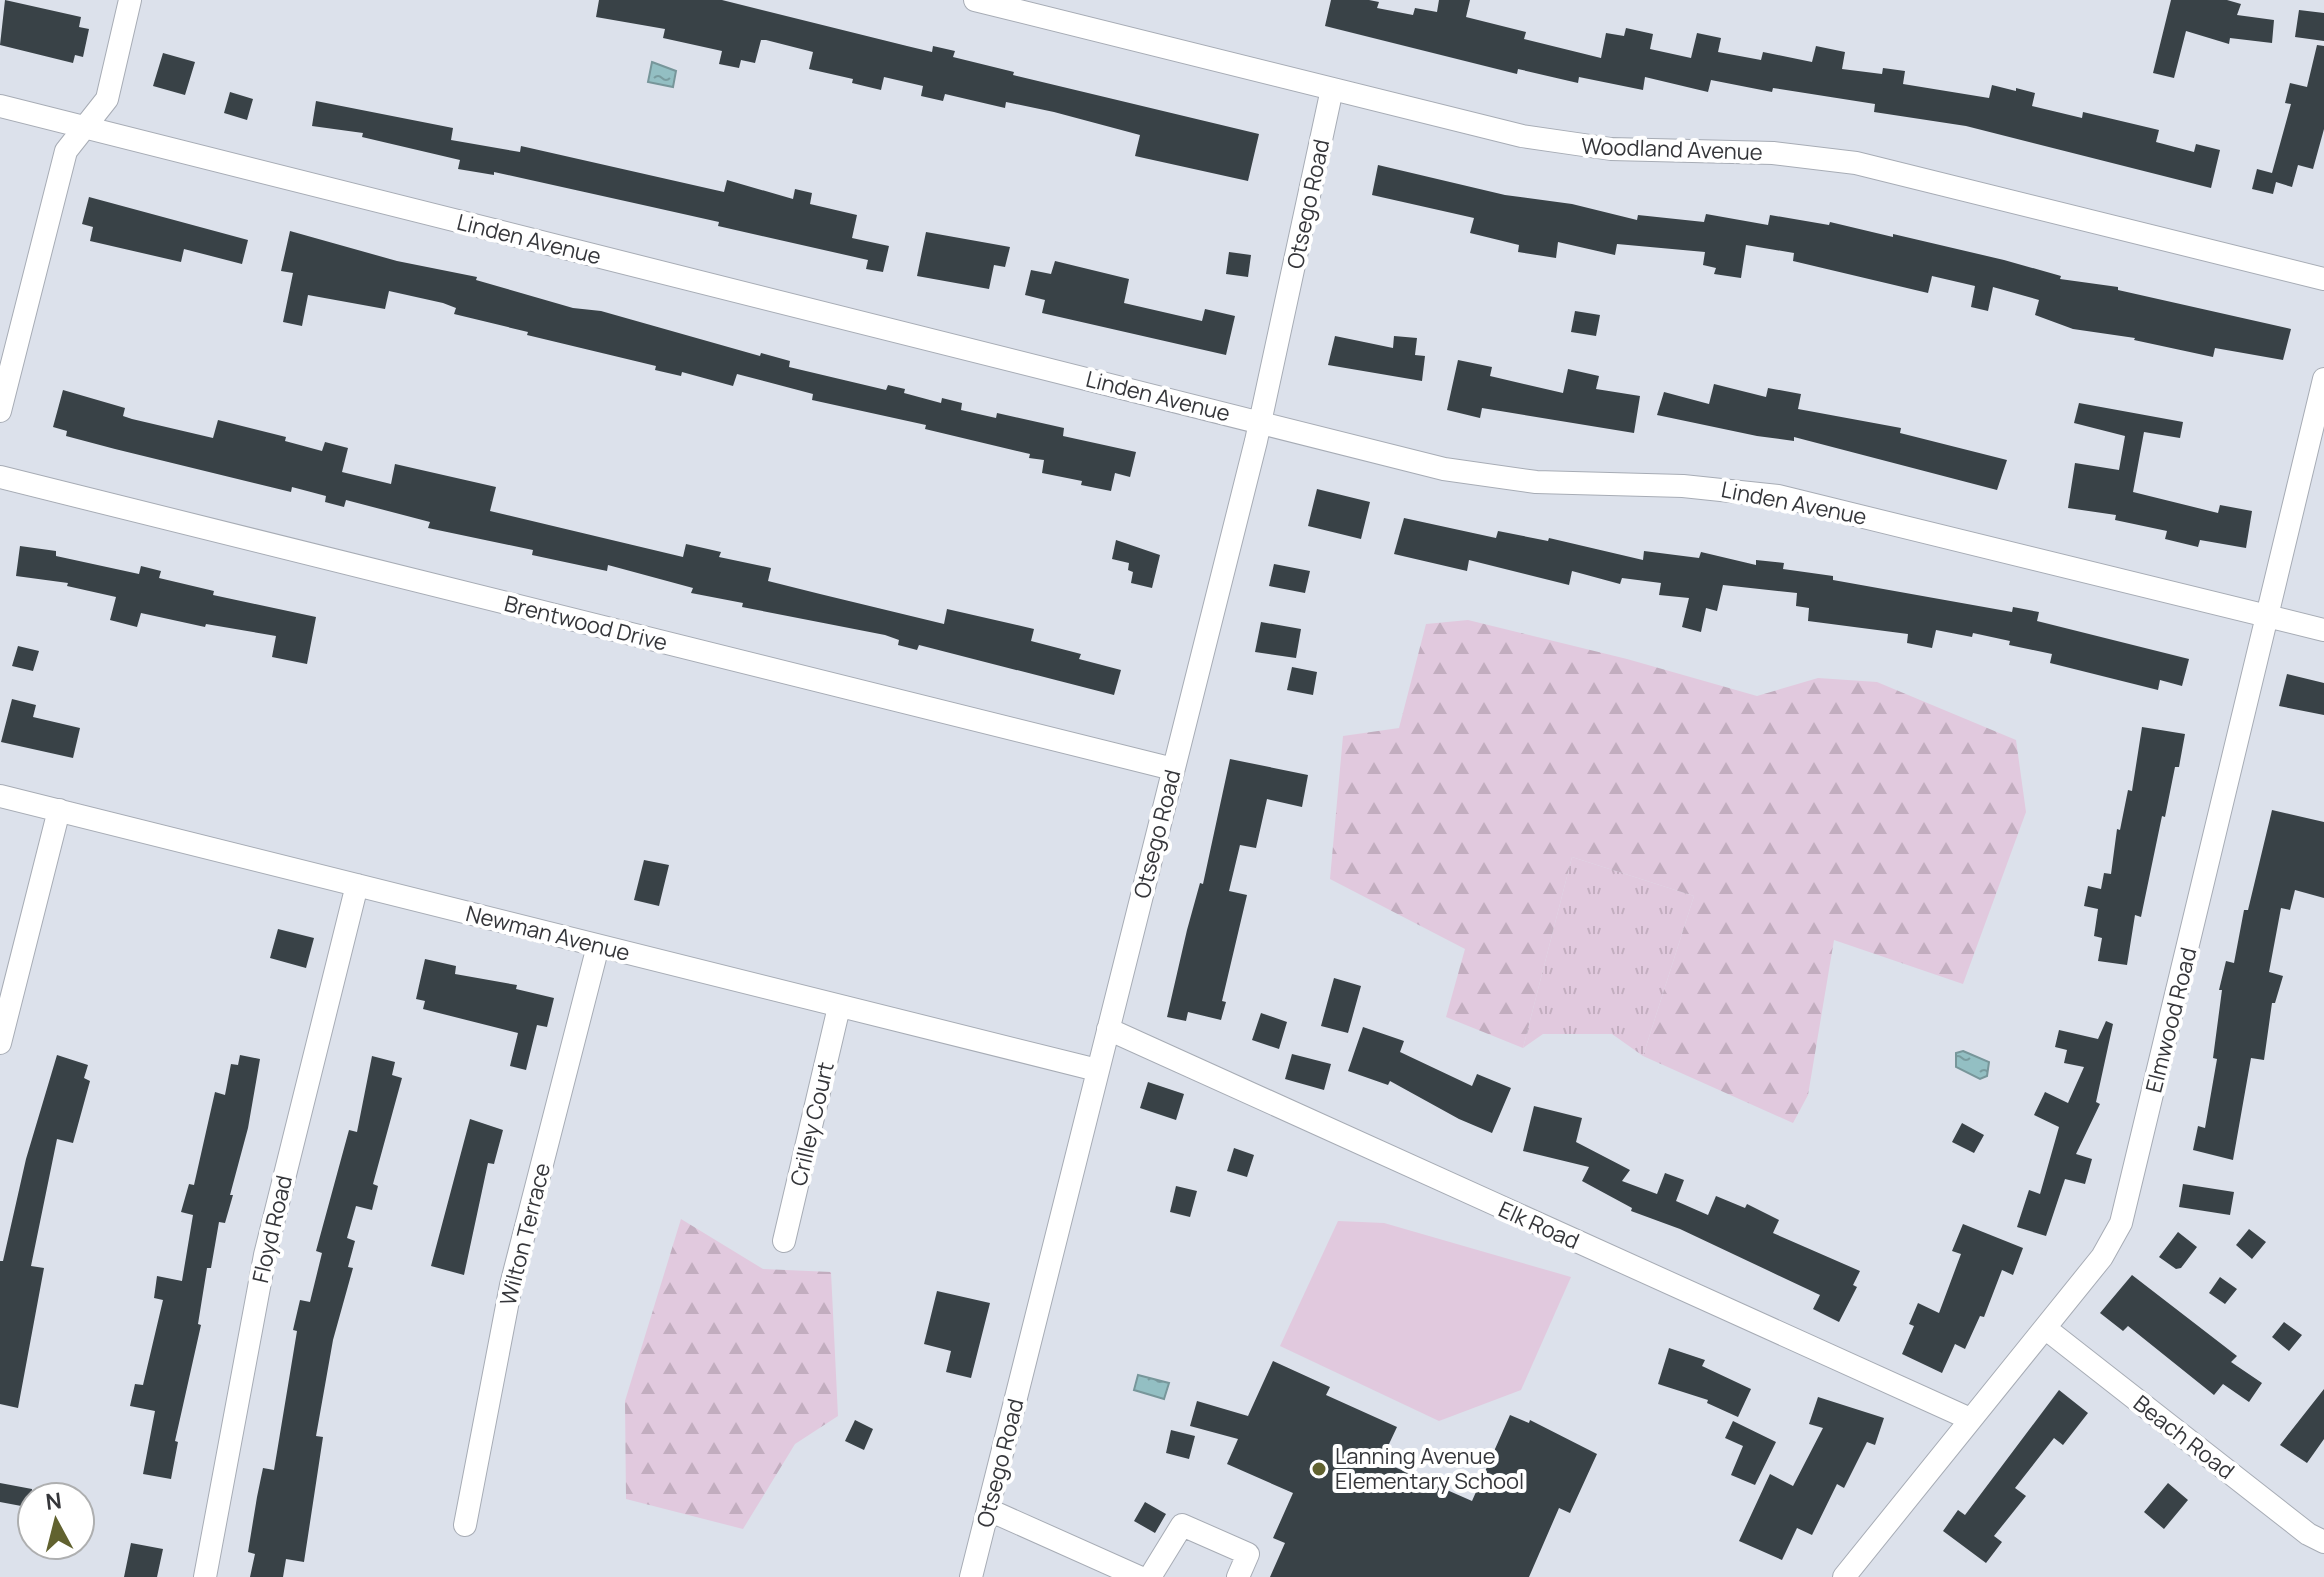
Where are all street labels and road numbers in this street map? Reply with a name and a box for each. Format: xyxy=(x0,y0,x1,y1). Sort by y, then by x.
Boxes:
street label: Woodland Avenue xyxy=(1581,131,1763,167)
street label: Otsego Road xyxy=(1280,136,1336,272)
street label: Linden Avenue xyxy=(454,207,604,271)
street label: Linden Avenue xyxy=(1083,364,1233,428)
street label: Linden Avenue xyxy=(1719,474,1869,532)
street label: Brentwood Drive xyxy=(501,588,671,658)
street label: Otsego Road xyxy=(1127,766,1187,902)
street label: Newman Avenue xyxy=(463,898,633,968)
street label: Elmwood Road xyxy=(2138,944,2204,1096)
street label: Crilley Court xyxy=(783,1059,841,1189)
street label: Wilton Terrace xyxy=(493,1159,557,1308)
street label: Floyd Road xyxy=(245,1172,299,1286)
street label: Elk Road xyxy=(1494,1194,1584,1256)
street label: Beach Road xyxy=(2127,1388,2241,1486)
street label: Otsego Road xyxy=(970,1395,1030,1531)

